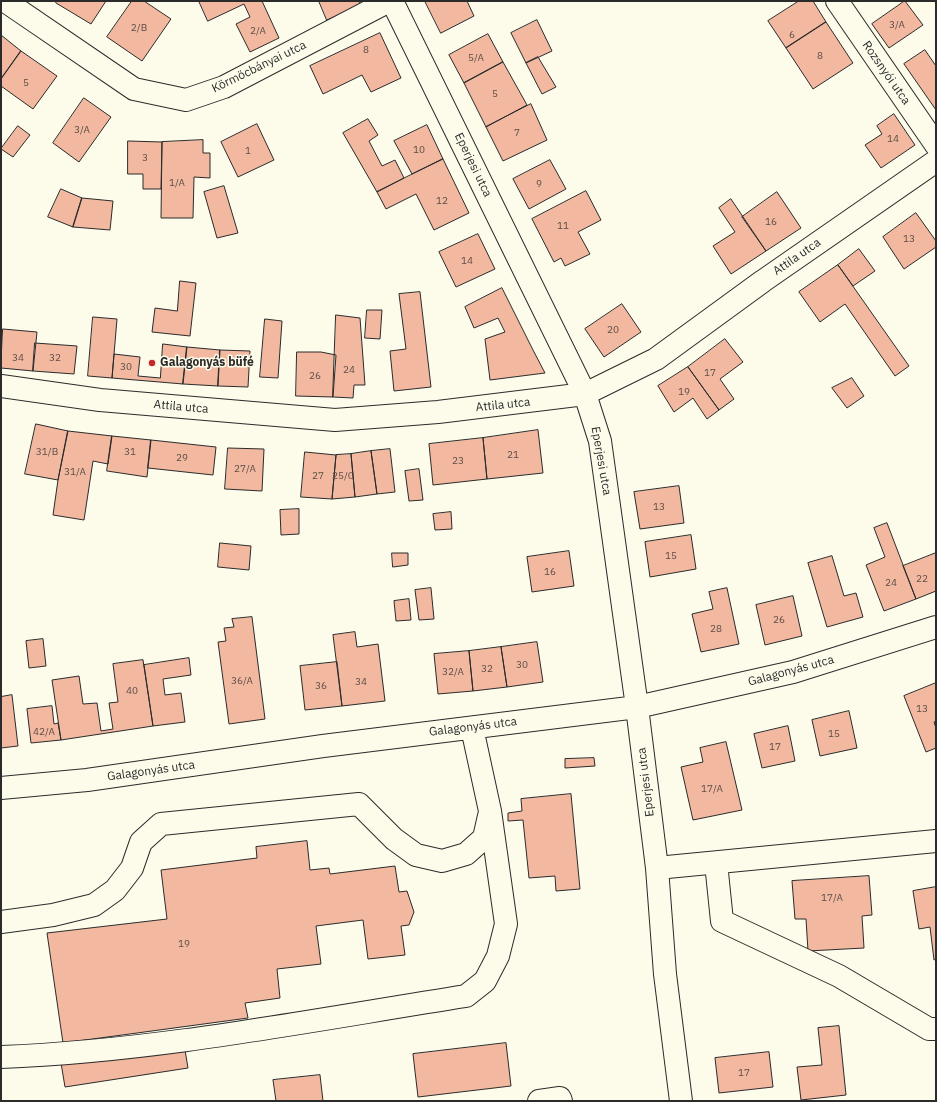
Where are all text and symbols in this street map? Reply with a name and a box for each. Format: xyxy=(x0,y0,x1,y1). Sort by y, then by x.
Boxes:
house number: 3/A xyxy=(889,19,905,31)
house number: 2/B xyxy=(131,22,147,34)
house number: 2/A xyxy=(250,25,266,37)
house number: 6 xyxy=(789,29,795,41)
street label: Körmöcbányai utca xyxy=(209,38,309,96)
street label: Rozsnyói utca xyxy=(859,38,913,108)
house number: 8 xyxy=(363,44,369,56)
house number: 8 xyxy=(817,50,823,62)
house number: 5/A xyxy=(468,52,484,64)
house number: 5 xyxy=(23,77,29,89)
house number: 5 xyxy=(492,88,498,100)
house number: 3/A xyxy=(74,124,90,136)
house number: 7 xyxy=(514,127,520,139)
street label: Eperjesi utca xyxy=(451,131,495,199)
house number: 14 xyxy=(887,133,899,145)
house number: 10 xyxy=(413,144,425,156)
house number: 1 xyxy=(245,145,251,157)
house number: 3 xyxy=(142,152,148,164)
house number: 1/A xyxy=(169,177,185,189)
house number: 9 xyxy=(536,178,542,190)
house number: 12 xyxy=(436,195,448,207)
house number: 16 xyxy=(765,216,777,228)
house number: 11 xyxy=(557,220,569,232)
house number: 13 xyxy=(903,233,915,245)
street label: Attila utca xyxy=(770,235,824,279)
house number: 14 xyxy=(461,255,473,267)
house number: 20 xyxy=(607,324,619,336)
house number: 34 xyxy=(12,352,24,364)
house number: 32 xyxy=(49,352,61,364)
place label: Galagonyás büfé xyxy=(160,356,254,370)
marker: Galagonyás büfé xyxy=(147,358,157,368)
house number: 30 xyxy=(120,361,132,373)
house number: 24 xyxy=(343,364,355,376)
house number: 17 xyxy=(704,367,716,379)
house number: 26 xyxy=(309,370,321,382)
house number: 19 xyxy=(678,386,690,398)
street label: Attila utca xyxy=(475,395,531,415)
street label: Attila utca xyxy=(153,397,209,417)
street label: Eperjesi utca xyxy=(588,425,614,497)
house number: 31/B xyxy=(36,446,58,458)
house number: 31 xyxy=(124,446,136,458)
house number: 21 xyxy=(507,449,519,461)
house number: 29 xyxy=(176,452,188,464)
house number: 23 xyxy=(452,455,464,467)
house number: 27/A xyxy=(234,463,256,475)
house number: 31/A xyxy=(64,466,86,478)
house number: 27 xyxy=(312,470,324,482)
house number: 25/C xyxy=(332,470,354,482)
house number: 13 xyxy=(653,501,665,513)
house number: 15 xyxy=(665,550,677,562)
house number: 16 xyxy=(544,566,556,578)
house number: 22 xyxy=(916,573,928,585)
house number: 24 xyxy=(885,577,897,589)
house number: 26 xyxy=(773,614,785,626)
house number: 28 xyxy=(710,623,722,635)
street label: Galagonyás utca xyxy=(746,653,836,689)
house number: 30 xyxy=(516,659,528,671)
house number: 32 xyxy=(481,663,493,675)
house number: 32/A xyxy=(442,666,464,678)
house number: 36/A xyxy=(231,675,253,687)
house number: 34 xyxy=(355,676,367,688)
house number: 36 xyxy=(315,680,327,692)
house number: 40 xyxy=(126,685,138,697)
house number: 13 xyxy=(916,703,928,715)
street label: Galagonyás utca xyxy=(428,714,518,740)
house number: 42/A xyxy=(33,726,55,738)
house number: 15 xyxy=(828,728,840,740)
house number: 17 xyxy=(769,741,781,753)
street label: Eperjesi utca xyxy=(635,747,657,817)
street label: Galagonyás utca xyxy=(106,758,196,784)
house number: 17/A xyxy=(701,783,723,795)
house number: 17/A xyxy=(821,892,843,904)
house number: 19 xyxy=(178,938,190,950)
house number: 17 xyxy=(738,1067,750,1079)

